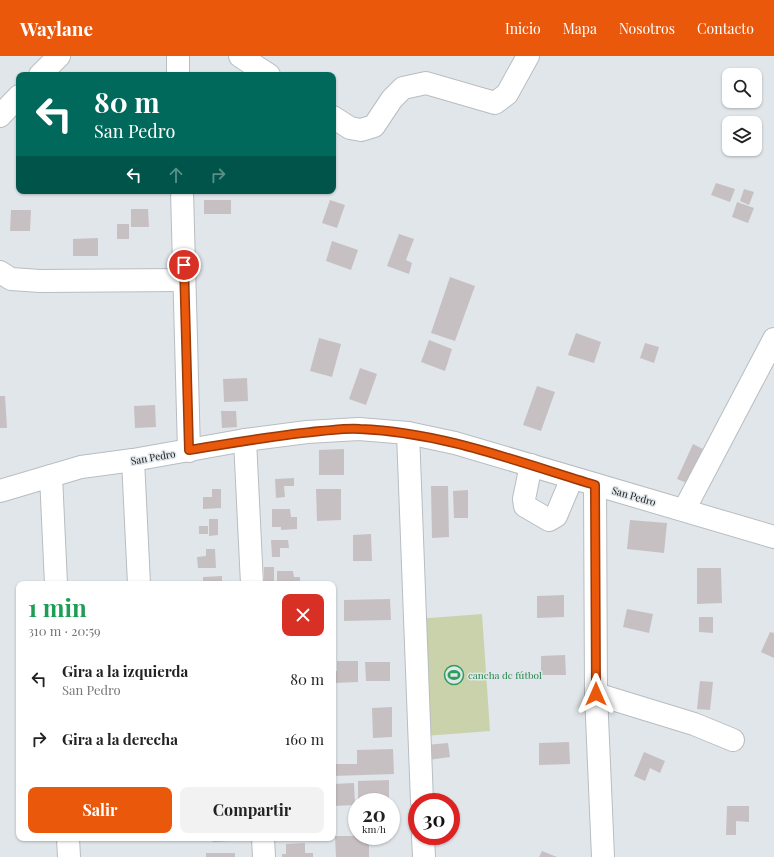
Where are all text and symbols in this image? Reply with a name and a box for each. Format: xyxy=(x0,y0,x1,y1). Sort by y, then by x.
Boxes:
text: Waylane xyxy=(20,15,93,41)
text: Inicio xyxy=(505,19,541,38)
text: Mapa xyxy=(563,19,597,38)
text: Nosotros xyxy=(619,19,675,38)
text: Contacto xyxy=(697,19,754,38)
map controls xyxy=(722,68,762,156)
button: search xyxy=(722,68,762,108)
text: 80 m xyxy=(94,83,160,120)
icon: left xyxy=(28,88,80,140)
button: layers xyxy=(722,116,762,156)
text: San Pedro xyxy=(94,119,175,143)
icon: left xyxy=(123,164,145,186)
icon: ahead xyxy=(165,164,187,186)
icon: right xyxy=(207,164,229,186)
pin xyxy=(167,248,201,282)
icon: arrive xyxy=(173,254,195,276)
street label: San Pedro xyxy=(130,446,177,468)
street label: San Pedro xyxy=(610,483,658,509)
text: 1 min xyxy=(28,591,87,623)
button: close xyxy=(282,594,324,636)
text: 310 m · 20:59 xyxy=(28,622,101,639)
text: Gira a la izquierda xyxy=(62,661,188,681)
sports icon: cancha de fútbol xyxy=(443,664,465,686)
icon: left xyxy=(28,668,50,690)
place label: cancha de fútbol xyxy=(468,668,542,682)
text: 80 m xyxy=(290,669,324,689)
position arrow xyxy=(575,673,617,715)
text: San Pedro xyxy=(62,681,121,698)
icon: right xyxy=(28,728,50,750)
text: Gira a la derecha xyxy=(62,729,178,749)
text: 160 m xyxy=(285,729,324,749)
button: Salir xyxy=(28,787,172,833)
button: Compartir xyxy=(180,787,324,833)
speed limit sign: 30 xyxy=(408,793,460,845)
text: 20 xyxy=(362,800,386,827)
text: km/h xyxy=(362,822,386,836)

